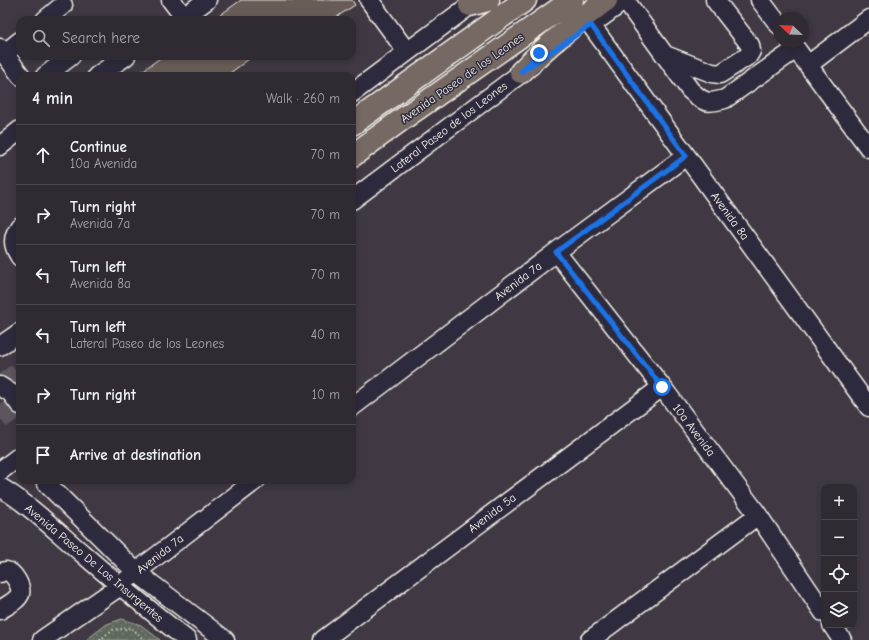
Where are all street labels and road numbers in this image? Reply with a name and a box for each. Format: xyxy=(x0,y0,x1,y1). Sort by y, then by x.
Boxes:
street label: Avenida Paseo de los Leones xyxy=(398,30,526,126)
street label: Lateral Paseo de los Leones xyxy=(388,79,510,175)
street label: Avenida 8a xyxy=(708,189,752,243)
street label: Avenida 7a xyxy=(492,259,544,303)
street label: 10a Avenida xyxy=(670,401,718,459)
street label: Avenida 5a xyxy=(465,490,519,536)
street label: Avenida Paseo De Los Insurgentes xyxy=(22,501,166,625)
street label: Avenida 7a xyxy=(134,531,186,577)

